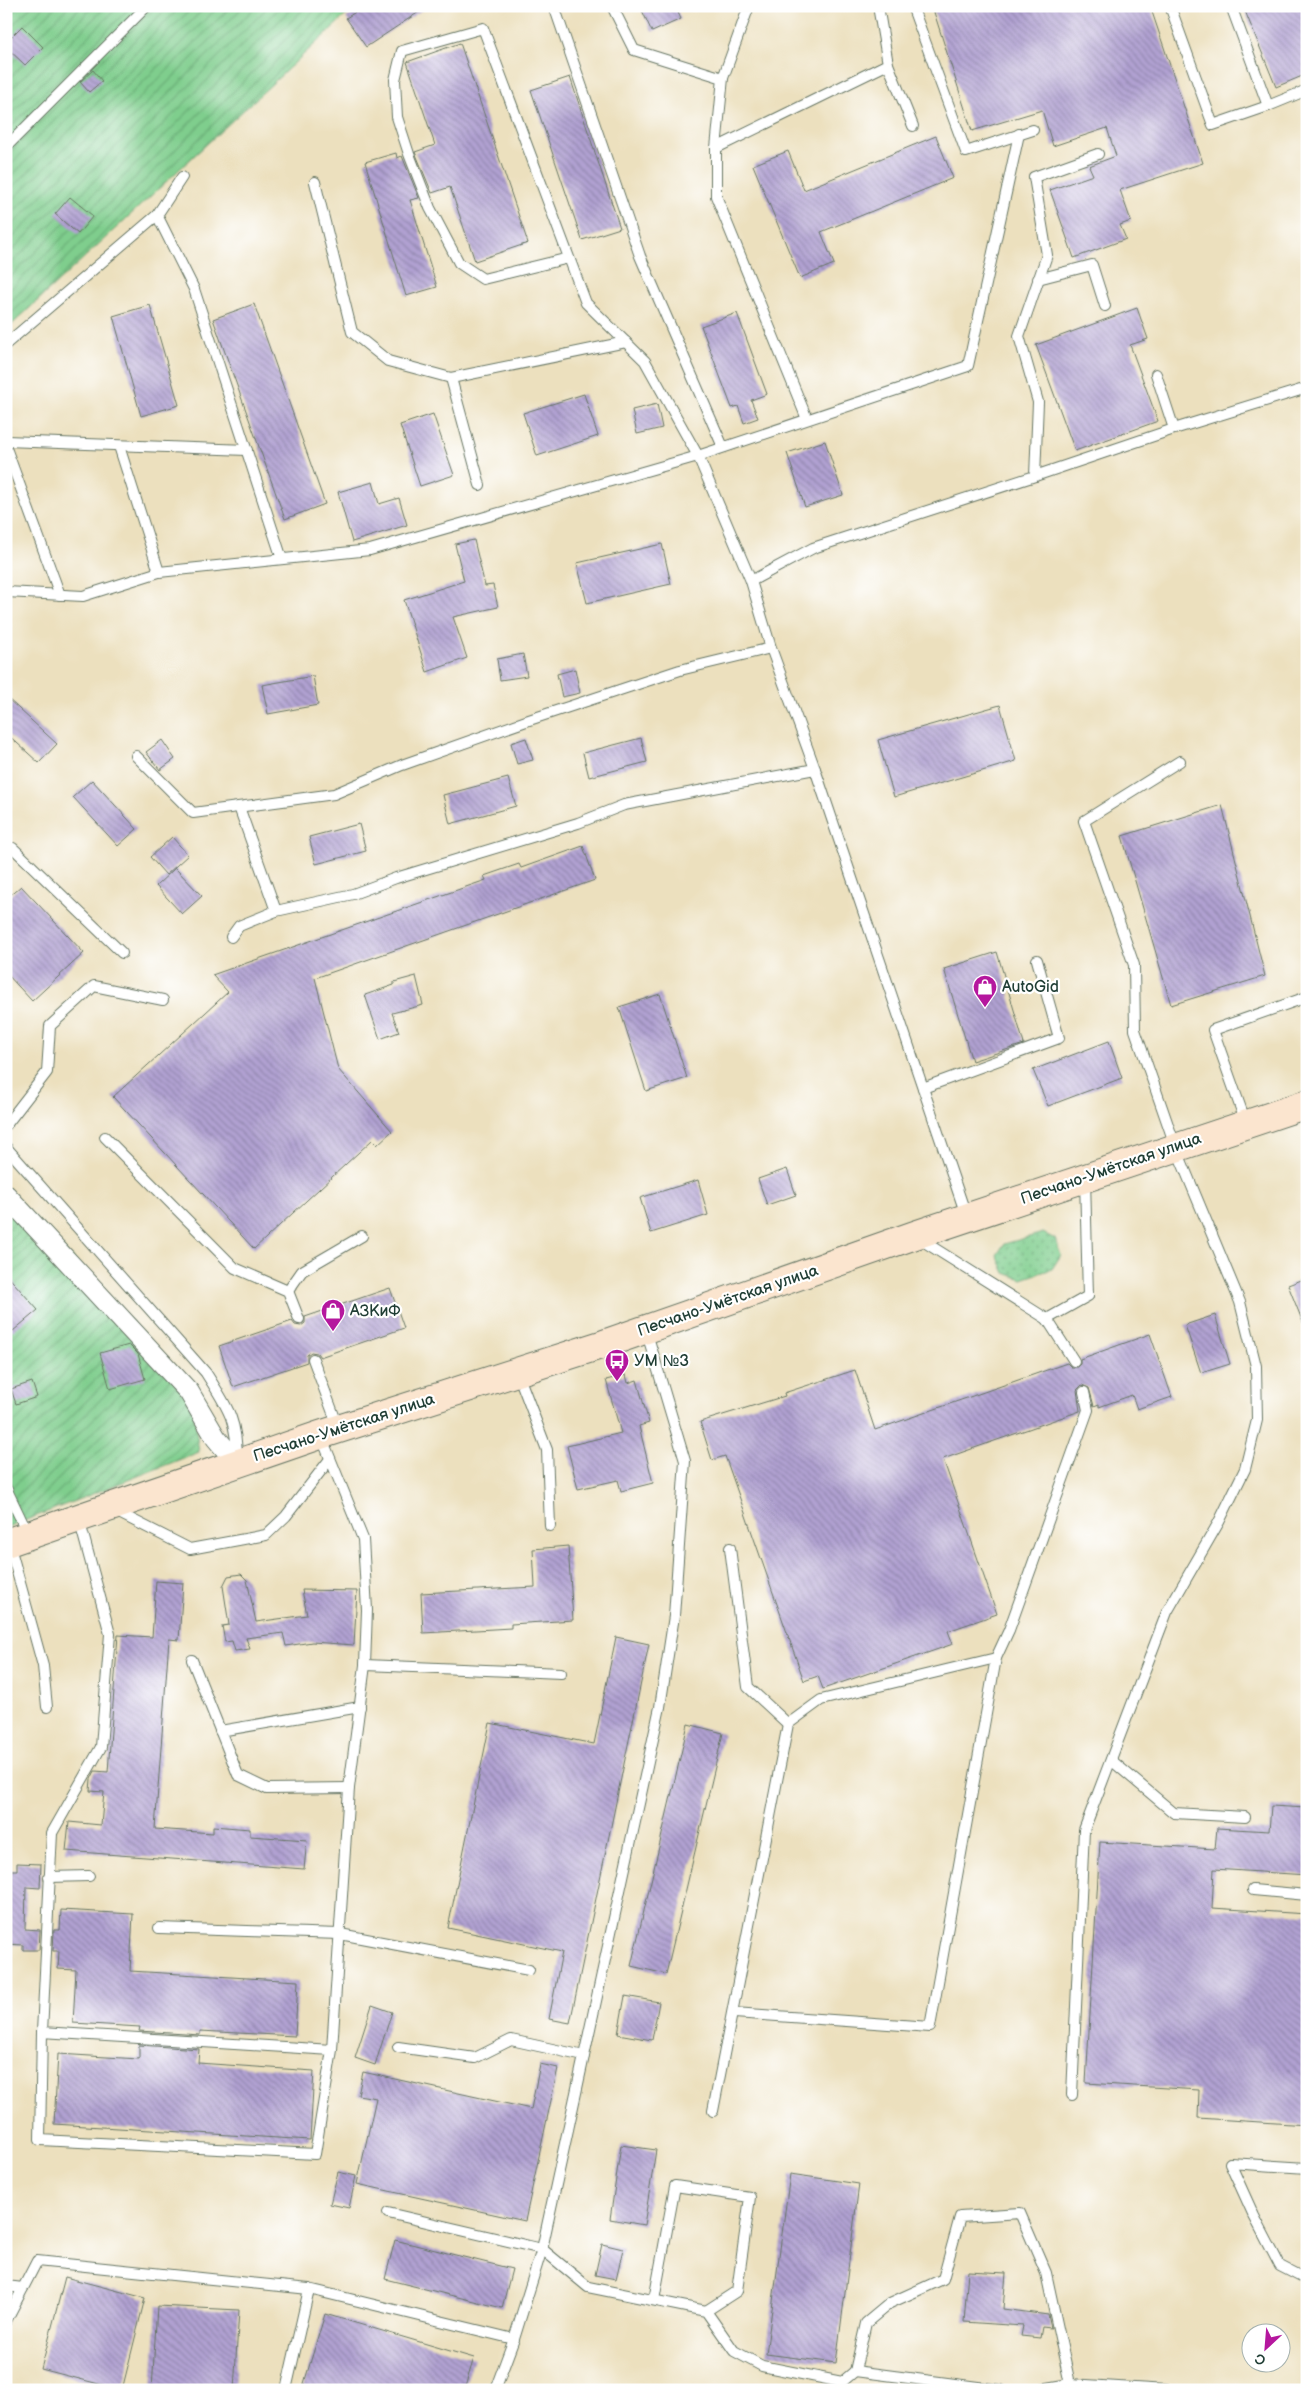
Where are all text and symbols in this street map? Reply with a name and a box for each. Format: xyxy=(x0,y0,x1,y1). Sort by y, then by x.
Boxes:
shop icon: AutoGid xyxy=(972,974,998,1008)
place label: AutoGid xyxy=(1002,978,1059,997)
street label: Песчано-Умётская улица xyxy=(1018,1129,1204,1209)
street label: Песчано-Умётская улица xyxy=(635,1261,821,1341)
shop icon: АЗКиФ xyxy=(320,1298,346,1332)
place label: АЗКиФ xyxy=(349,1302,401,1321)
bus stop icon: УМ №3 xyxy=(604,1348,630,1382)
place label: УМ №3 xyxy=(634,1352,689,1371)
street label: Песчано-Умётская улица xyxy=(251,1389,438,1466)
north arrow xyxy=(1240,2324,1290,2374)
text: С xyxy=(1252,2349,1269,2369)

